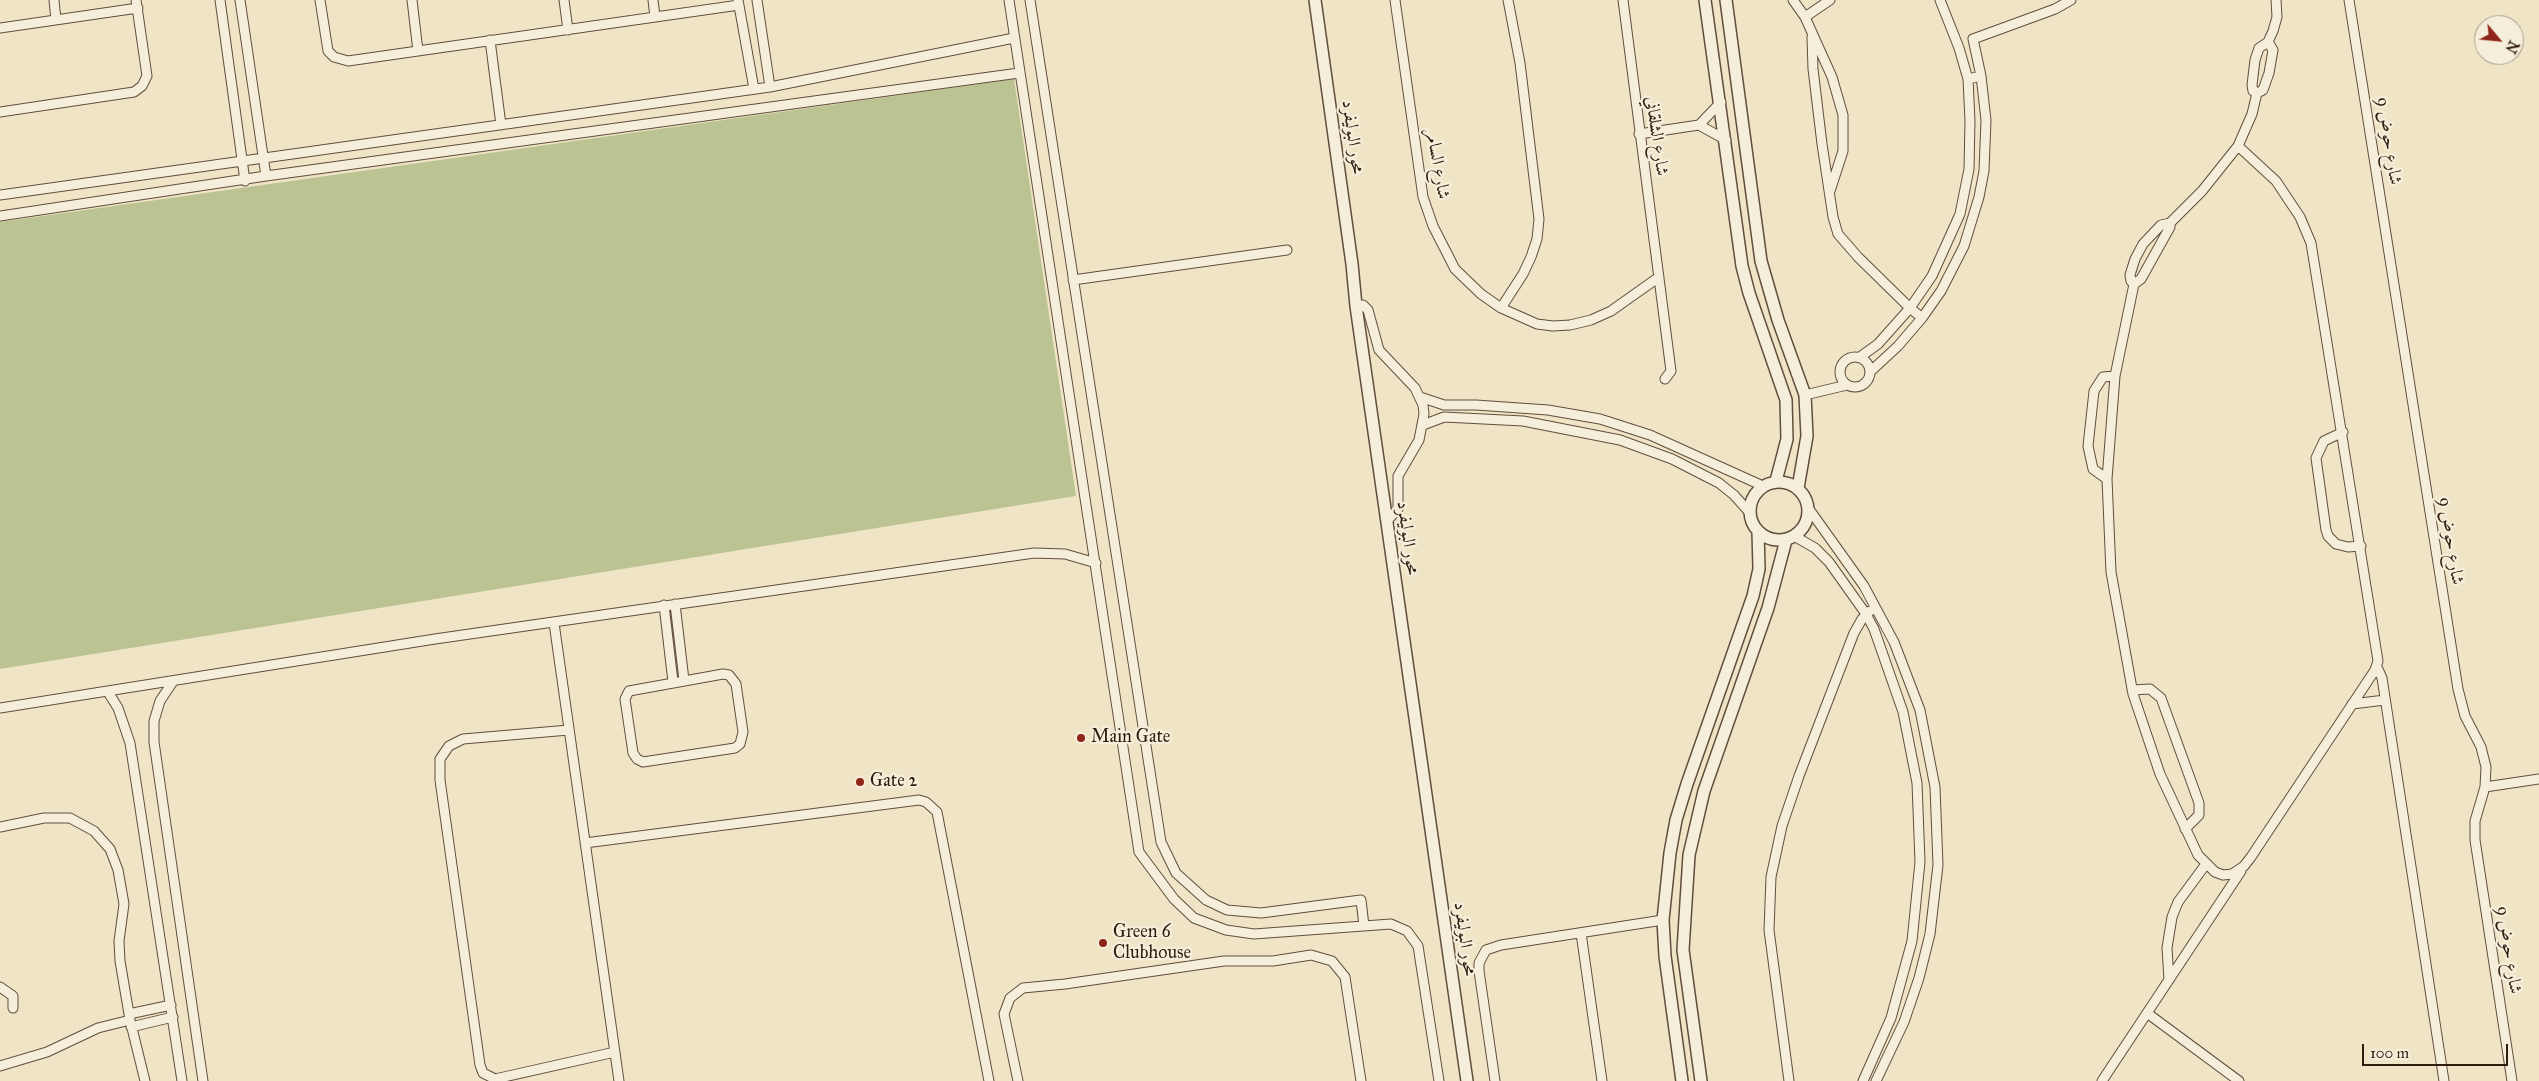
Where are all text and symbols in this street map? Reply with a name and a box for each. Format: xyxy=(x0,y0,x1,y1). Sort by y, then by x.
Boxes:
north arrow xyxy=(2474,15,2524,65)
text: N xyxy=(2502,38,2522,56)
street label: شارع الشلقاني xyxy=(1640,95,1672,177)
street label: شارع حوض 9 xyxy=(2370,96,2406,186)
street label: محور البوليفرد xyxy=(1336,99,1368,175)
street label: شارع السامر xyxy=(1420,127,1454,201)
street label: شارع حوض 9 xyxy=(2432,496,2468,586)
street label: محور البوليفرد xyxy=(1391,500,1423,576)
place label: Main Gate xyxy=(1091,727,1170,749)
marker: Main Gate xyxy=(1075,732,1087,744)
place label: Gate 2 xyxy=(870,771,917,793)
marker: Gate 2 xyxy=(854,776,866,788)
street label: محور البوليفرد xyxy=(1448,901,1480,977)
street label: شارع حوض 9 xyxy=(2490,905,2526,995)
place label: Green 6 Clubhouse xyxy=(1113,922,1191,964)
marker: Green 6 Clubhouse xyxy=(1097,937,1109,949)
scale bar xyxy=(2364,1034,2510,1066)
text: 100 m xyxy=(2370,1044,2409,1062)

